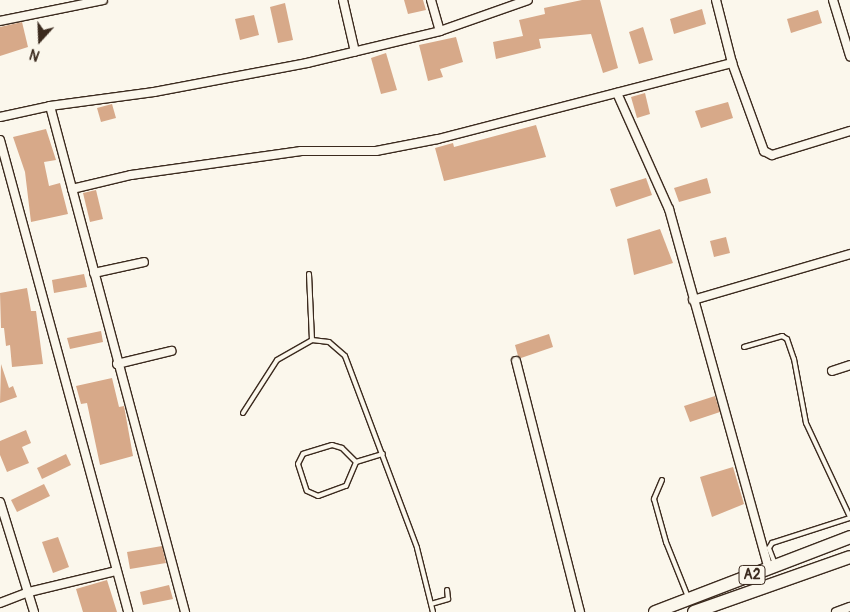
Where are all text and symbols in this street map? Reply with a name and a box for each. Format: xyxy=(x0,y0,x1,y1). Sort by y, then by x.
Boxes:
north arrow xyxy=(15,15,65,65)
text: N xyxy=(27,45,42,64)
road number: A2 xyxy=(738,564,766,586)

